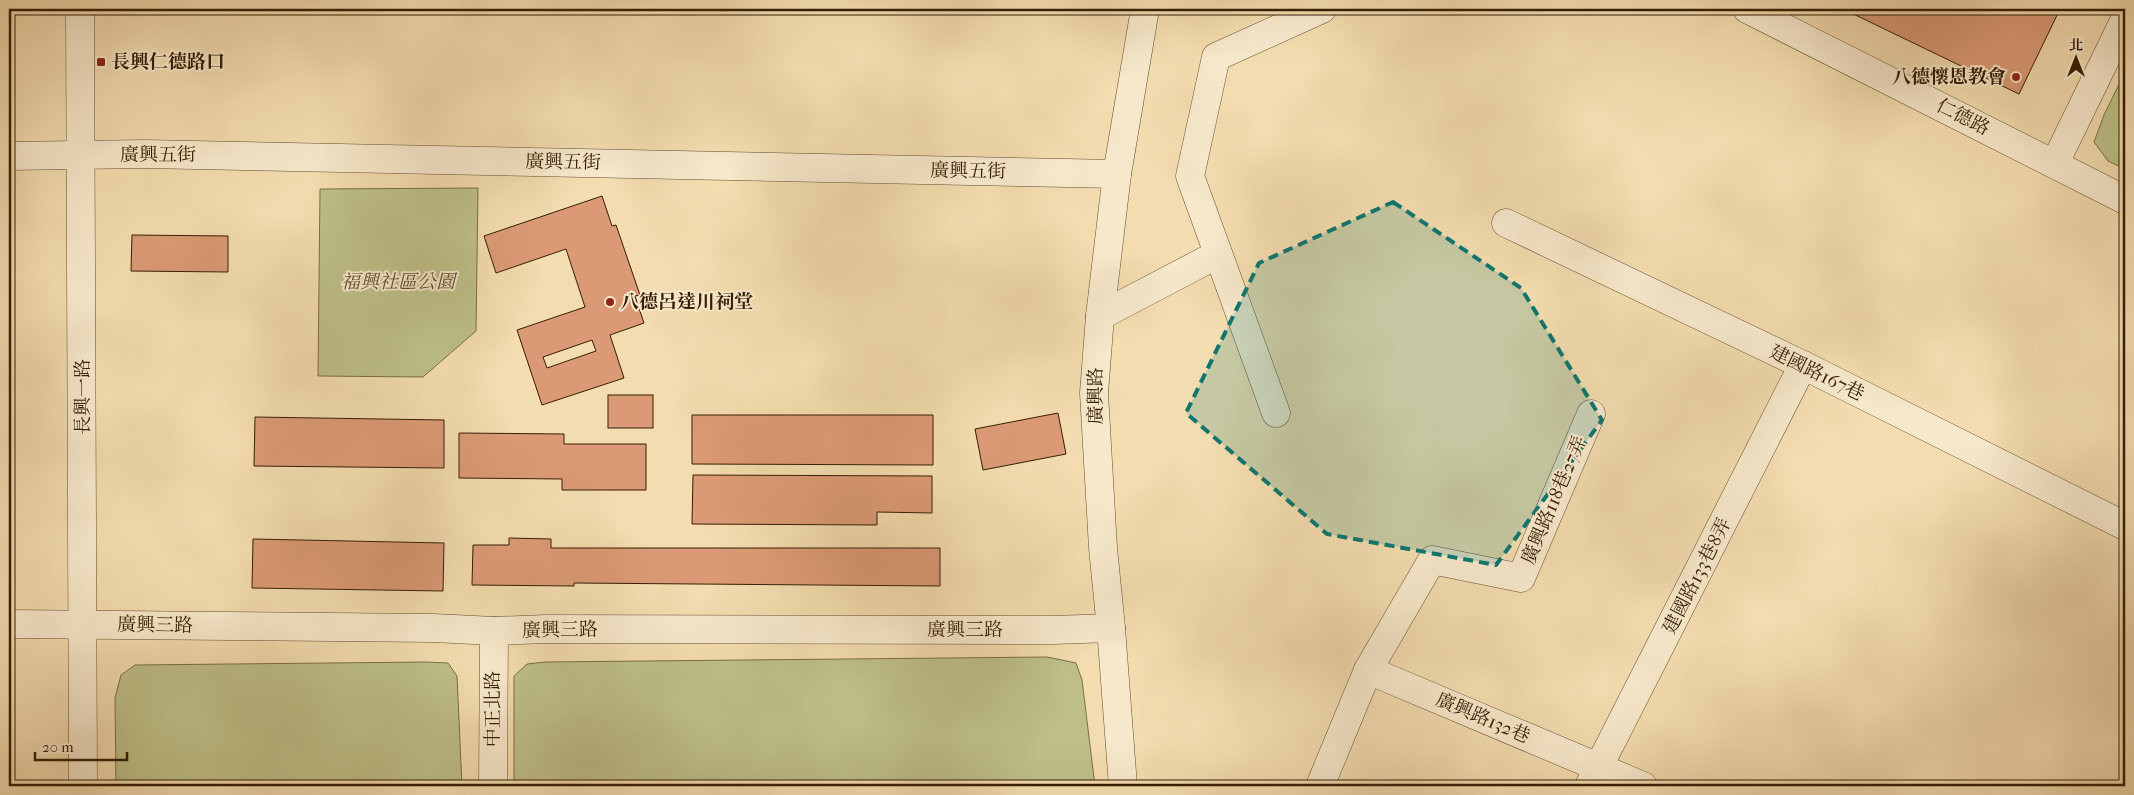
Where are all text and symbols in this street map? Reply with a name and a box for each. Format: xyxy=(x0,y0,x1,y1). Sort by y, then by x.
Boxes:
north arrow xyxy=(2052,32,2102,82)
text: 北 xyxy=(2069,37,2083,54)
place label: 長興仁德路口 xyxy=(111,51,225,73)
marker: 長興仁德路口 xyxy=(95,56,107,68)
place label: 八德懷恩教會 xyxy=(1892,66,2006,88)
marker: 八德懷恩教會 xyxy=(2010,71,2022,83)
street label: 仁德路 xyxy=(1933,94,1993,140)
street label: 廣興五街 xyxy=(120,144,196,166)
street label: 廣興五街 xyxy=(525,150,601,174)
street label: 廣興五街 xyxy=(930,159,1006,183)
park label: 福興社區公園 xyxy=(341,271,458,293)
place label: 八德呂達川祠堂 xyxy=(620,291,753,313)
marker: 八德呂達川祠堂 xyxy=(604,296,616,308)
street label: 建國路167巷 xyxy=(1766,341,1868,405)
street label: 長興一路 xyxy=(72,359,94,435)
street label: 廣興路 xyxy=(1085,367,1107,425)
street label: 廣興路118巷27弄 xyxy=(1517,433,1591,567)
street label: 建國路133巷8弄 xyxy=(1658,514,1736,638)
street label: 廣興三路 xyxy=(117,613,193,637)
street label: 廣興三路 xyxy=(522,618,598,642)
street label: 廣興三路 xyxy=(927,619,1003,641)
street label: 中正北路 xyxy=(482,671,504,747)
street label: 廣興路132巷 xyxy=(1433,688,1533,748)
scale bar xyxy=(35,730,128,762)
text: 20 m xyxy=(42,738,74,756)

